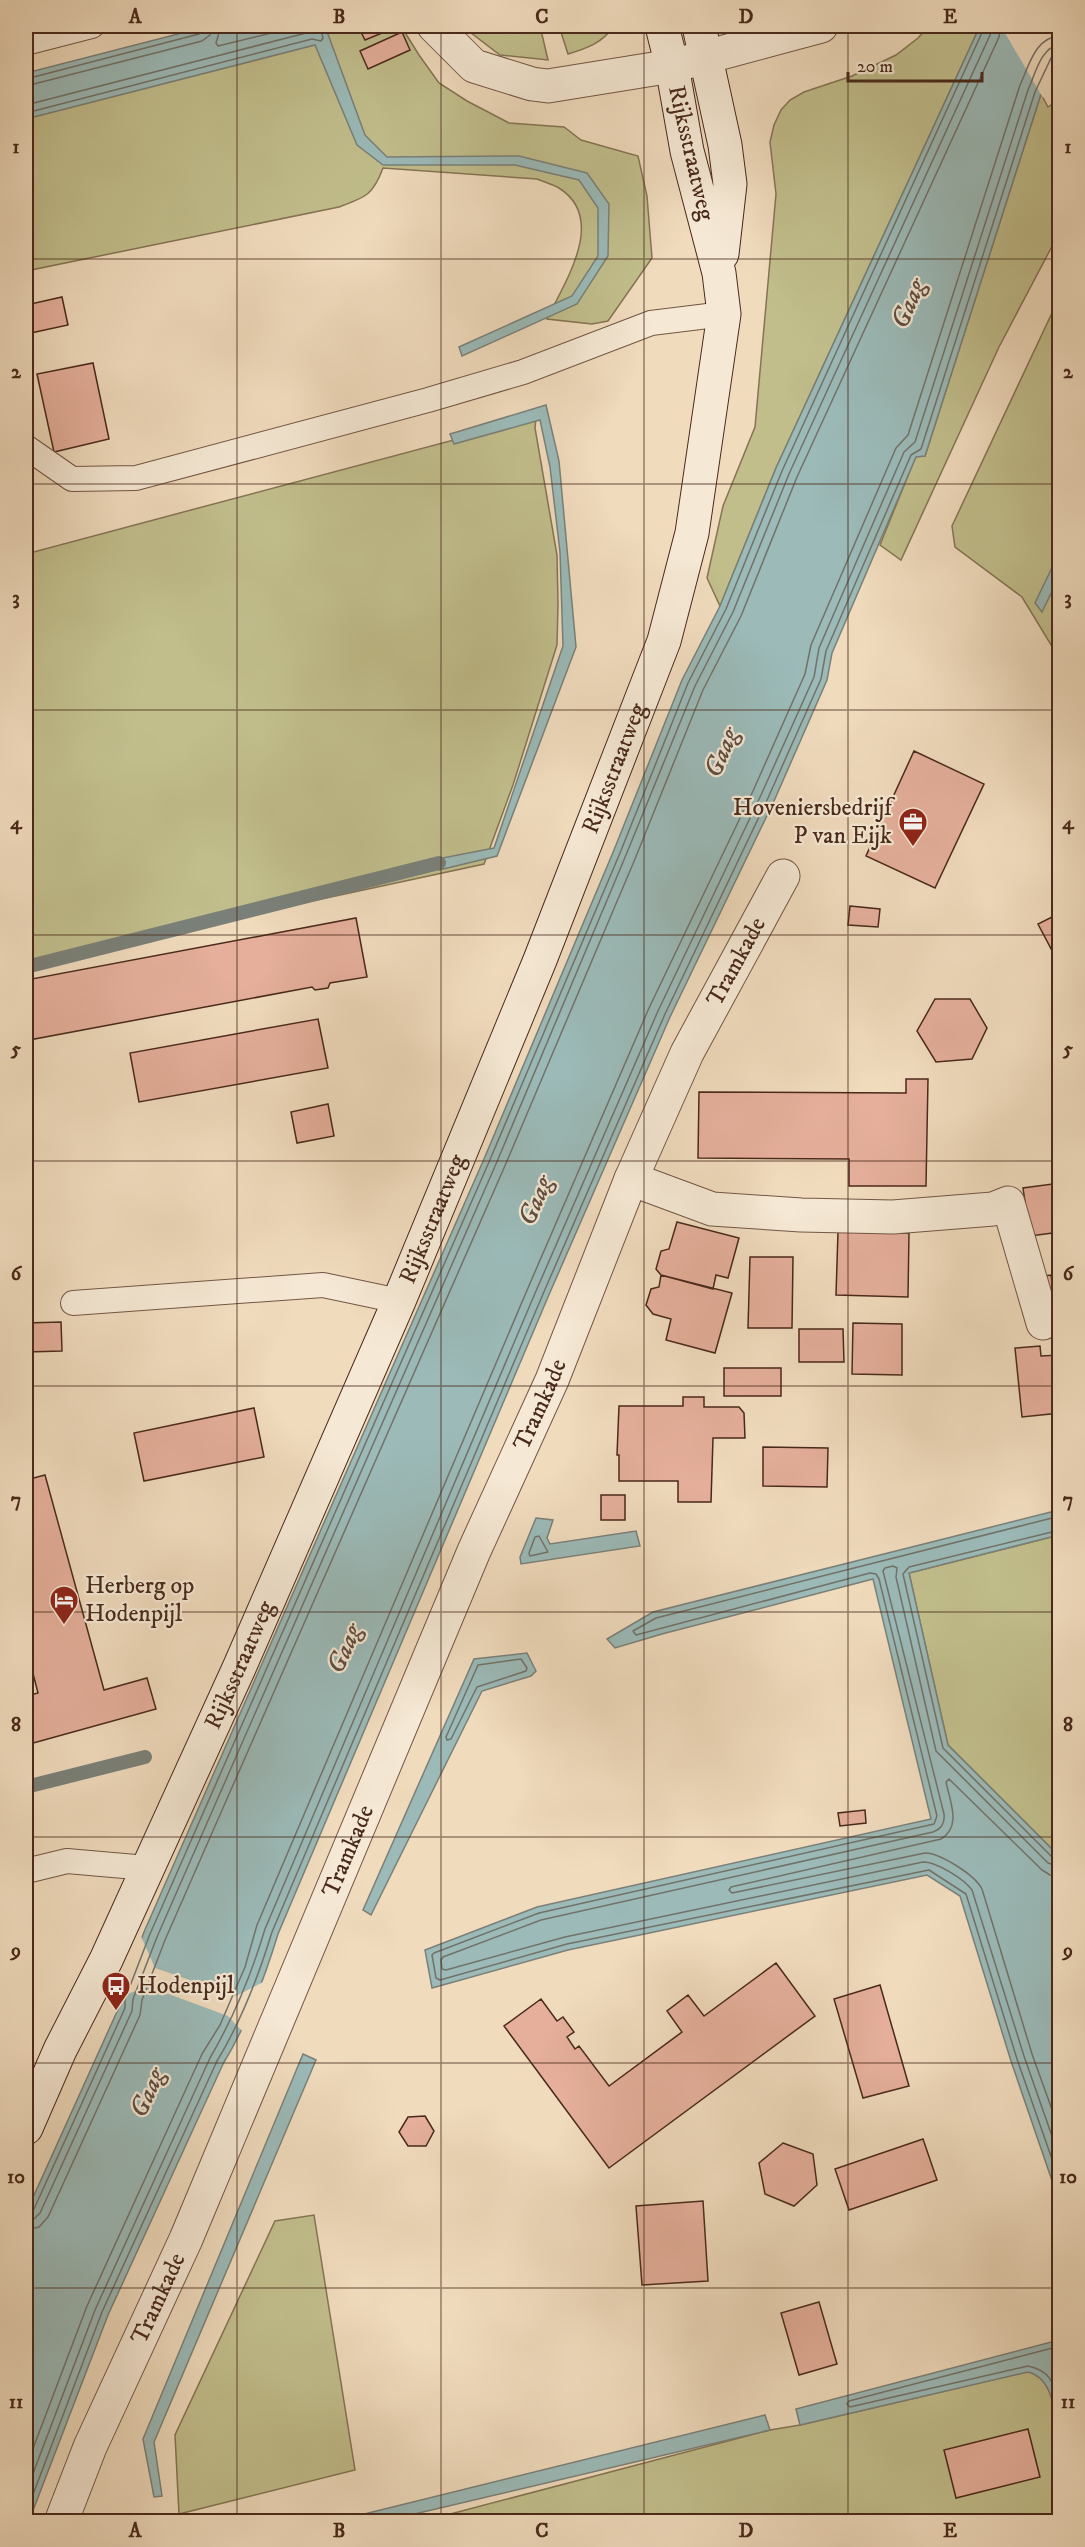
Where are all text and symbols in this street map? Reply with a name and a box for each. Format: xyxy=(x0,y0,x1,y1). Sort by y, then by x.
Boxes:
text: A xyxy=(128,5,143,30)
text: B xyxy=(333,5,345,30)
text: C xyxy=(535,5,549,30)
text: D xyxy=(739,5,754,30)
text: E xyxy=(943,5,957,30)
scale bar xyxy=(848,45,982,83)
text: 20 m xyxy=(857,56,893,78)
street label: Rijksstraatweg xyxy=(661,83,721,224)
text: 1 xyxy=(12,135,20,160)
text: 1 xyxy=(1064,135,1072,160)
water label: Gaag xyxy=(884,272,935,334)
text: 2 xyxy=(11,360,22,385)
text: 2 xyxy=(1063,360,1074,385)
text: 3 xyxy=(12,586,20,611)
text: 3 xyxy=(1064,586,1072,611)
street label: Rijksstraatweg xyxy=(576,699,654,838)
water label: Gaag xyxy=(697,721,748,783)
place label: Hoveniersbedrijf P van Eijk xyxy=(733,793,895,851)
office icon: Hoveniersbedrijf P van Eijk xyxy=(897,806,929,848)
text: 4 xyxy=(10,811,23,836)
text: 4 xyxy=(1062,811,1075,836)
street label: Tramkade xyxy=(700,912,773,1011)
text: 5 xyxy=(10,1037,21,1062)
text: 5 xyxy=(1062,1037,1073,1062)
street label: Rijksstraatweg xyxy=(393,1150,473,1288)
water label: Gaag xyxy=(511,1169,562,1231)
text: 6 xyxy=(11,1262,23,1287)
text: 6 xyxy=(1063,1262,1075,1287)
street label: Tramkade xyxy=(507,1355,574,1455)
text: 7 xyxy=(11,1488,21,1513)
text: 7 xyxy=(1063,1488,1073,1513)
place label: Herberg op Hodenpijl xyxy=(85,1571,194,1629)
hotel icon: Herberg op Hodenpijl xyxy=(48,1584,80,1626)
street label: Rijksstraatweg xyxy=(198,1596,282,1734)
water label: Gaag xyxy=(320,1617,371,1679)
text: 8 xyxy=(11,1713,21,1738)
text: 8 xyxy=(1063,1713,1073,1738)
street label: Tramkade xyxy=(316,1801,381,1902)
text: 9 xyxy=(9,1939,21,1964)
text: 9 xyxy=(1061,1939,1073,1964)
bus stop icon: Hodenpijl xyxy=(100,1970,132,2012)
place label: Hodenpijl xyxy=(137,1971,235,2001)
water label: Gaag xyxy=(123,2061,174,2123)
text: 10 xyxy=(7,2165,25,2190)
text: 10 xyxy=(1059,2165,1077,2190)
street label: Tramkade xyxy=(125,2248,193,2349)
text: 11 xyxy=(9,2390,23,2415)
text: 11 xyxy=(1061,2390,1075,2415)
text: A xyxy=(128,2519,143,2544)
text: B xyxy=(333,2519,345,2544)
text: C xyxy=(535,2519,549,2544)
text: D xyxy=(739,2519,754,2544)
text: E xyxy=(943,2519,957,2544)

